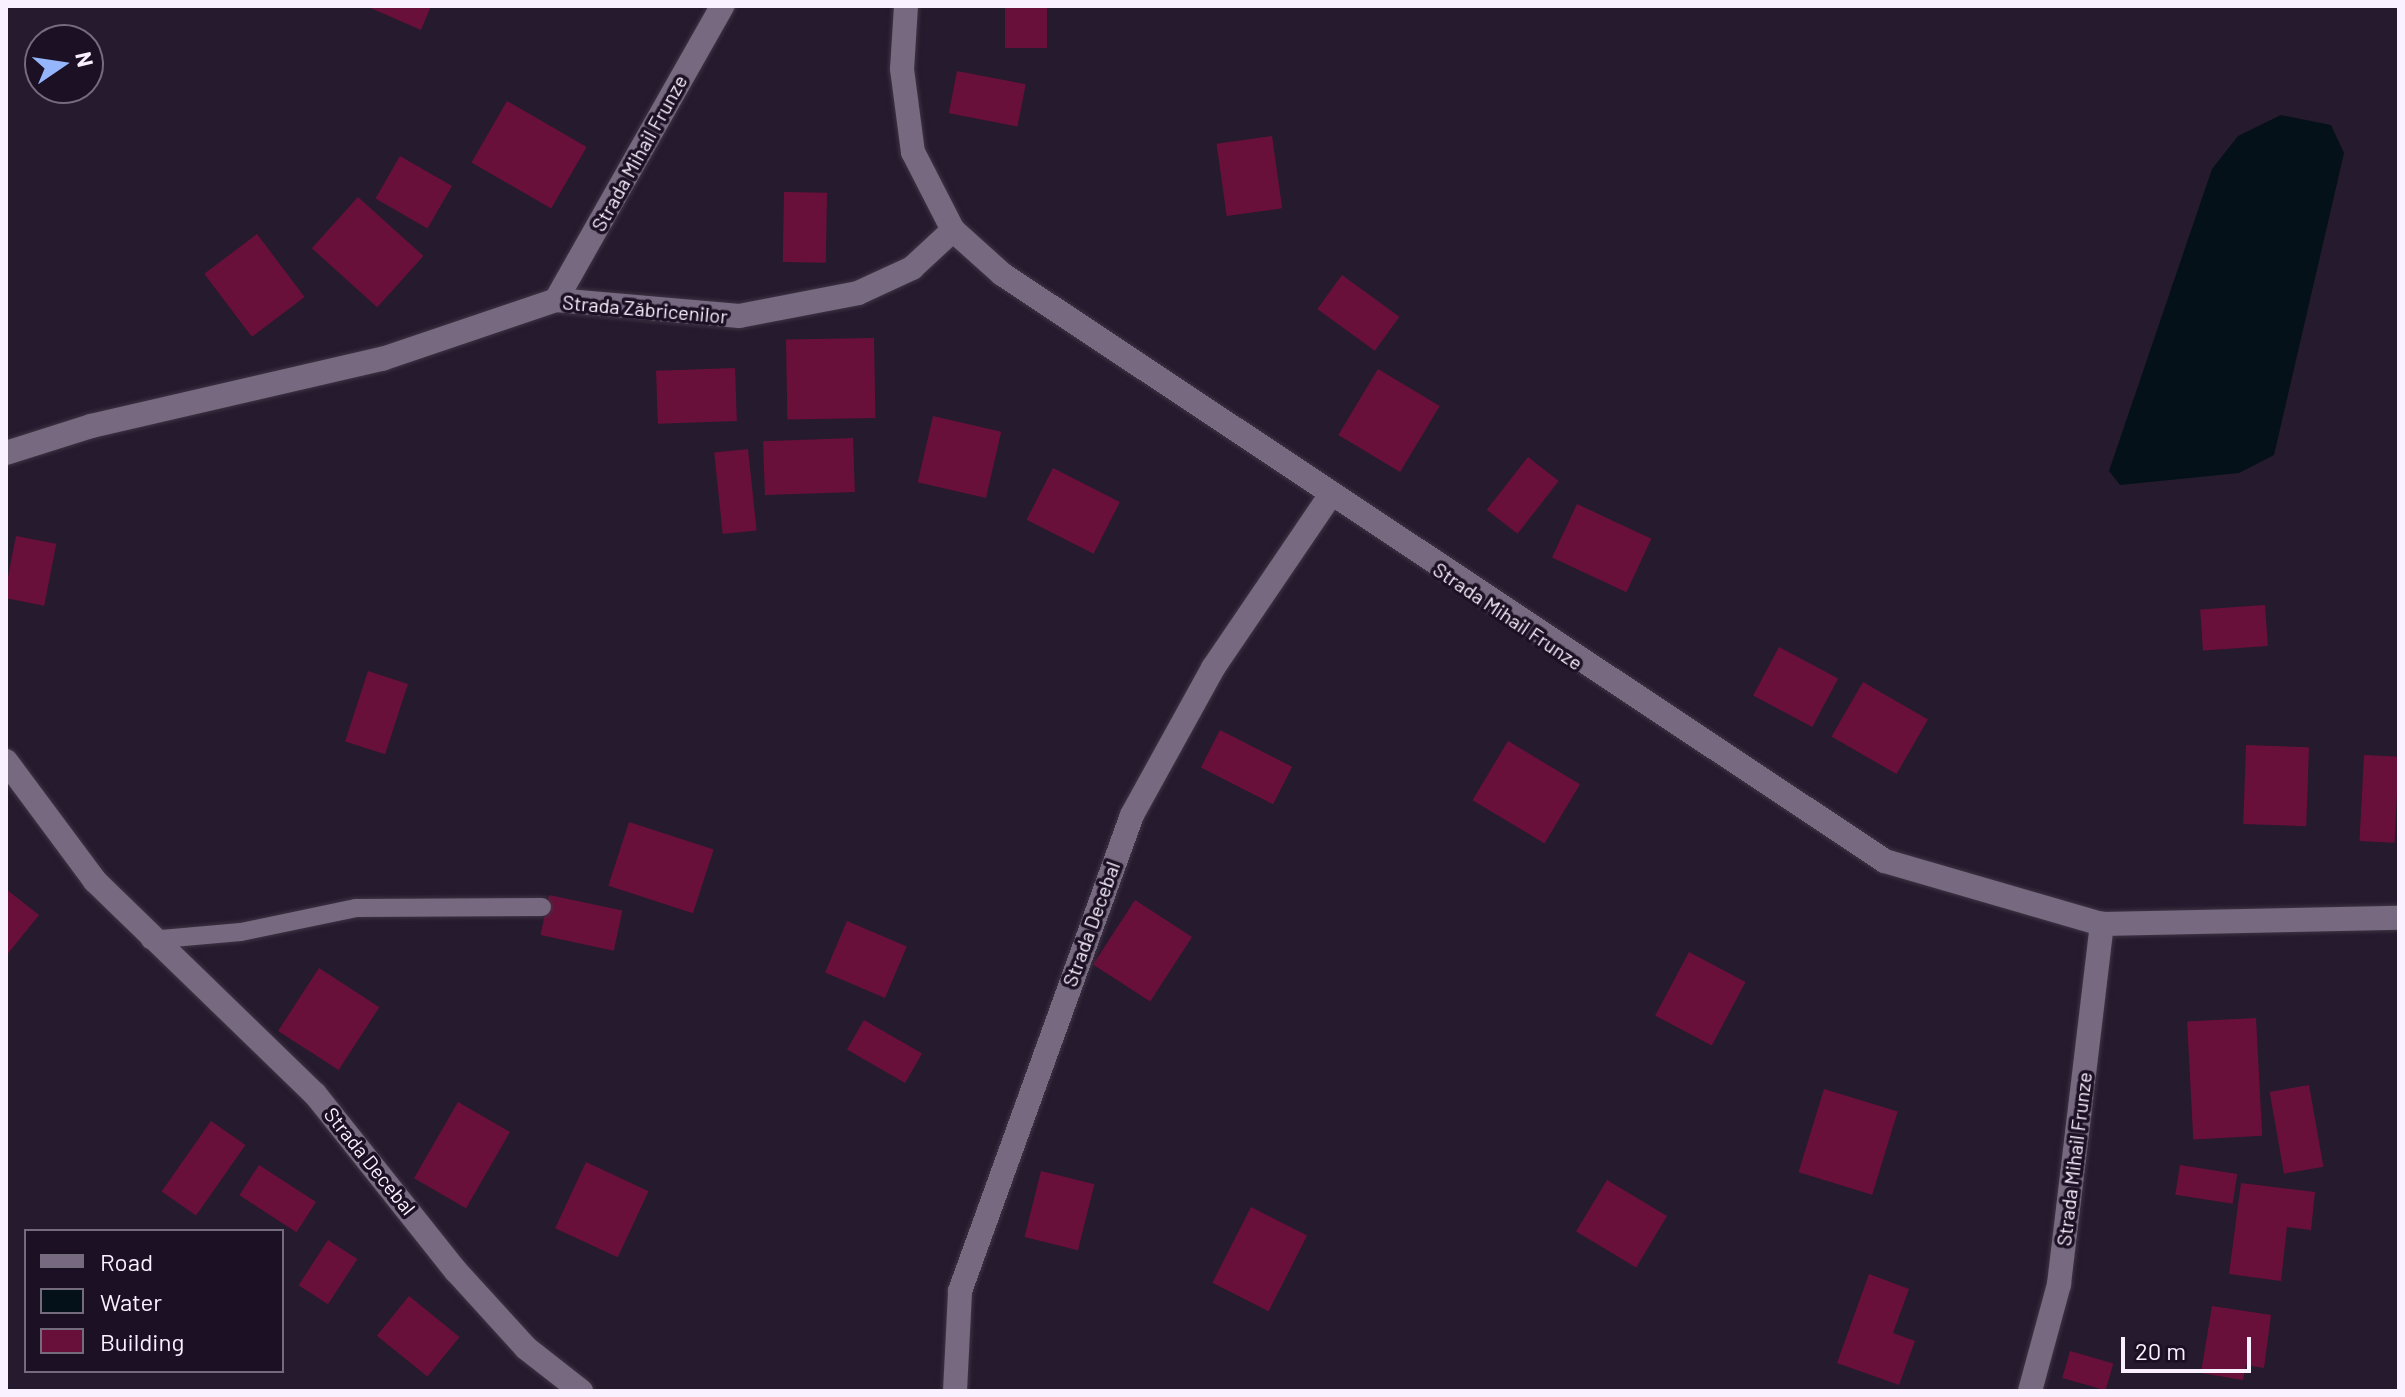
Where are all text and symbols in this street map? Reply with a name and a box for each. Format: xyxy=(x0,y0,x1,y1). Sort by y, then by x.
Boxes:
north arrow xyxy=(24,24,104,104)
text: N xyxy=(71,49,100,69)
street label: Strada Mihail Frunze xyxy=(586,71,692,235)
street label: Strada Zăbricenilor xyxy=(561,290,729,328)
street label: Strada Mihail Frunze xyxy=(1429,557,1587,675)
street label: Strada Decebal xyxy=(1057,858,1125,990)
street label: Strada Mihail Frunze xyxy=(2051,1071,2097,1247)
street label: Strada Decebal xyxy=(319,1102,421,1220)
legend xyxy=(24,1229,284,1373)
text: Road xyxy=(100,1247,153,1276)
text: Water xyxy=(100,1287,162,1316)
scale bar xyxy=(2125,1321,2255,1371)
text: Building xyxy=(100,1327,184,1356)
text: 20 m xyxy=(2135,1336,2186,1365)

